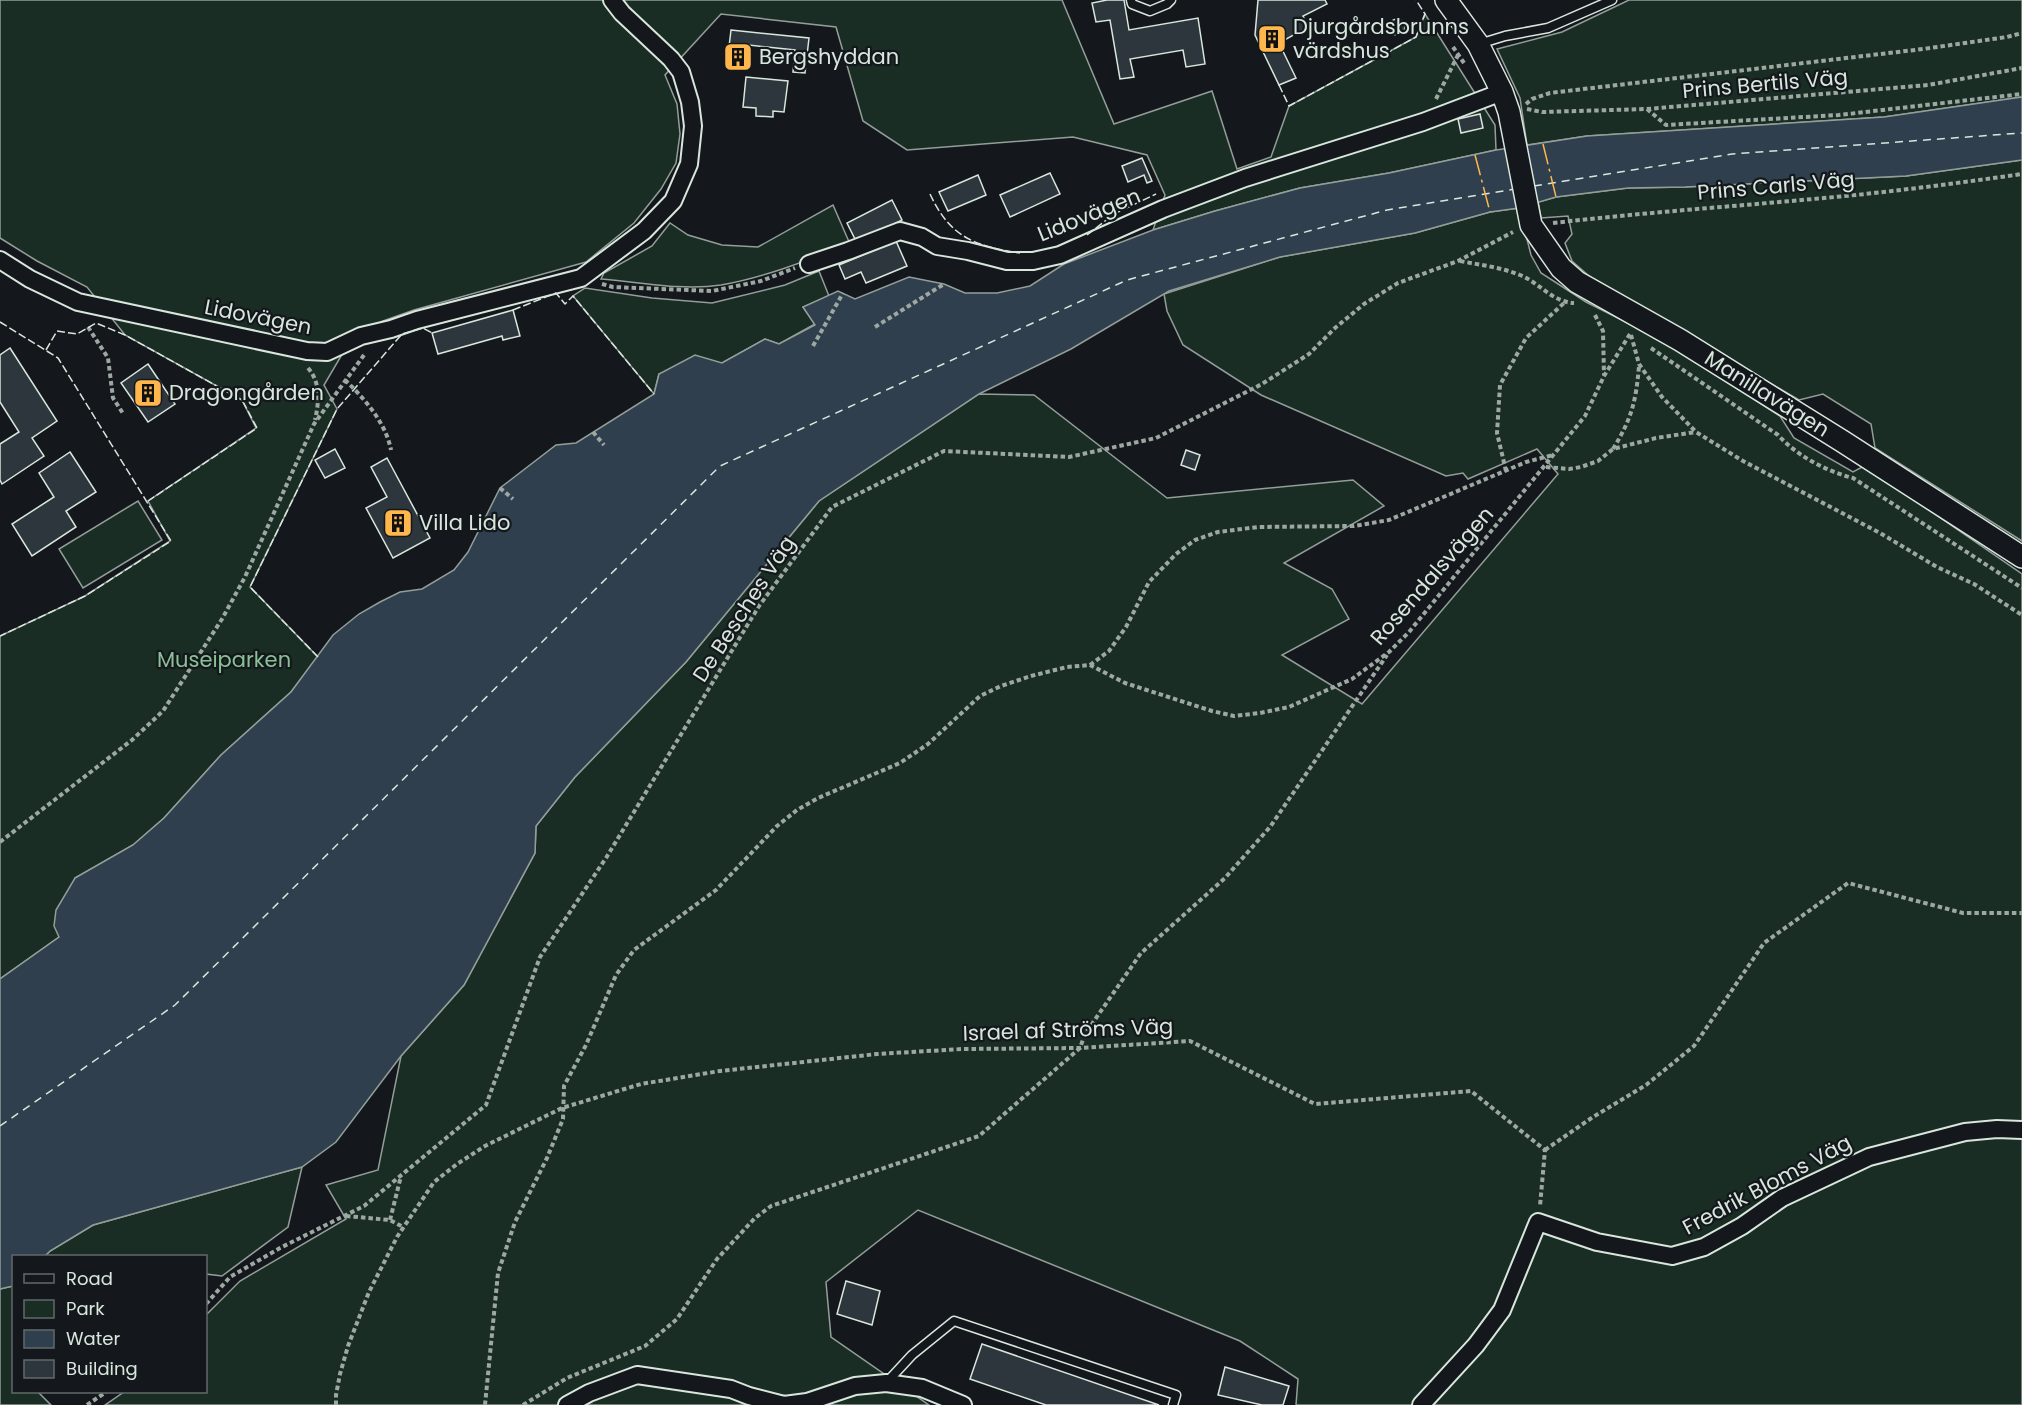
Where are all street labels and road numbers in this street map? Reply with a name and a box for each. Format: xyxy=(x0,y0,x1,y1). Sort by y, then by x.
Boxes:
street label: Prins Bertils Väg xyxy=(1681,62,1849,105)
street label: Prins Carls Väg xyxy=(1696,164,1856,207)
street label: Lidovägen xyxy=(1033,181,1145,248)
street label: Lidovägen xyxy=(202,292,314,341)
street label: Manillavägen xyxy=(1699,344,1835,444)
street label: Rosendalsvägen xyxy=(1363,500,1500,651)
street label: De Besches Väg xyxy=(685,530,802,687)
street label: Israel af Ströms Väg xyxy=(962,1011,1174,1048)
street label: Fredrik Bloms Väg xyxy=(1677,1128,1856,1241)

